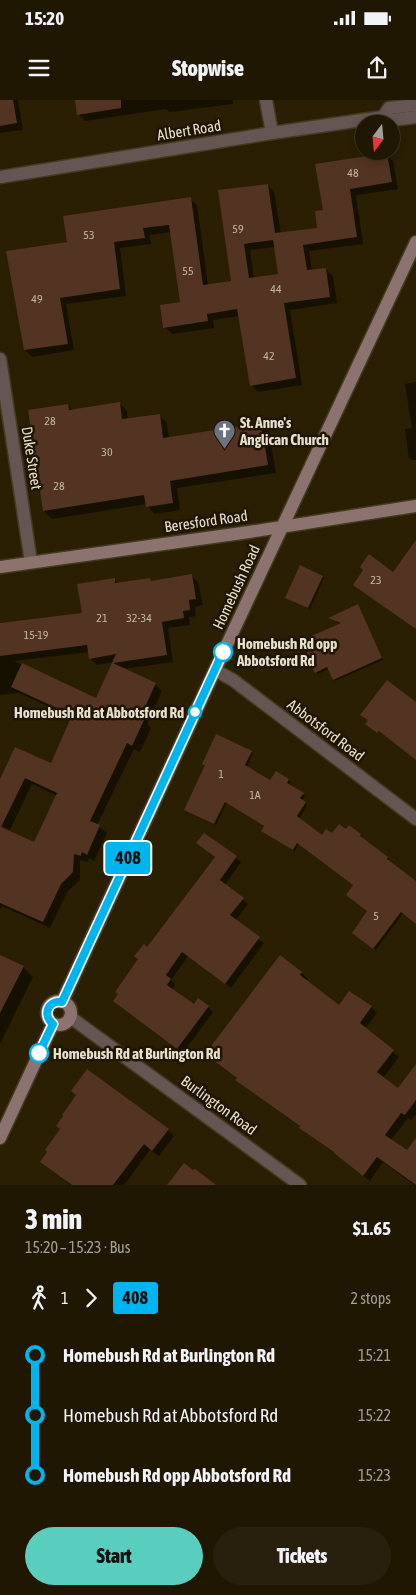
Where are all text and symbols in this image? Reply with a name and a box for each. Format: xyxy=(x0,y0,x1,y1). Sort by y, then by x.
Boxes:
text: 15:20 xyxy=(25,7,64,29)
icon: menu xyxy=(25,54,53,82)
icon: share xyxy=(363,54,391,82)
text: Stopwise xyxy=(172,55,244,81)
north arrow xyxy=(355,115,400,160)
map controls xyxy=(355,115,400,160)
street label: Albert Road xyxy=(156,117,222,143)
house number: 48 xyxy=(347,166,359,180)
house number: 59 xyxy=(232,222,244,236)
house number: 53 xyxy=(83,228,95,242)
house number: 55 xyxy=(182,264,194,278)
house number: 44 xyxy=(270,282,282,296)
house number: 49 xyxy=(31,292,43,306)
house number: 42 xyxy=(263,349,275,363)
house number: 28 xyxy=(44,414,56,428)
place label: St. Anne's Anglican Church xyxy=(239,414,329,448)
church icon: St. Anne's Anglican Church xyxy=(212,419,236,450)
street label: Duke Street xyxy=(19,425,45,491)
house number: 30 xyxy=(101,445,113,459)
house number: 28 xyxy=(53,479,65,493)
street label: Beresford Road xyxy=(163,507,249,535)
street label: Homebush Road xyxy=(209,542,263,632)
house number: 23 xyxy=(370,573,382,587)
house number: 21 xyxy=(96,611,108,625)
house number: 32-34 xyxy=(126,611,152,625)
house number: 15-19 xyxy=(24,628,49,642)
place label: Homebush Rd opp Abbotsford Rd xyxy=(236,635,337,669)
marker: Homebush Rd opp Abbotsford Rd xyxy=(213,642,233,662)
street label: Abbotsford Road xyxy=(284,696,368,764)
place label: Homebush Rd at Abbotsford Rd xyxy=(14,704,184,721)
marker: Homebush Rd at Abbotsford Rd xyxy=(188,705,202,719)
house number: 1 xyxy=(218,767,224,781)
house number: 1A xyxy=(249,788,261,802)
line badge: 408 xyxy=(99,842,157,874)
text: 408 xyxy=(115,847,141,868)
house number: 5 xyxy=(373,909,379,923)
marker: Homebush Rd at Burlington Rd xyxy=(29,1043,49,1063)
place label: Homebush Rd at Burlington Rd xyxy=(53,1045,220,1062)
street label: Burlington Road xyxy=(178,1072,260,1138)
text: 3 min xyxy=(25,1203,82,1235)
text: $1.65 xyxy=(353,1217,391,1239)
text: 15:20 – 15:23 · Bus xyxy=(25,1238,130,1256)
icon: walk xyxy=(25,1284,53,1312)
icon: forward xyxy=(77,1284,105,1312)
text: 408 xyxy=(123,1287,148,1308)
text: 1 xyxy=(61,1289,69,1307)
text: 2 stops xyxy=(350,1289,391,1307)
text: Homebush Rd at Burlington Rd xyxy=(63,1344,275,1366)
text: 15:21 xyxy=(358,1346,391,1364)
text: Homebush Rd at Abbotsford Rd xyxy=(63,1404,278,1426)
text: 15:22 xyxy=(358,1406,391,1424)
text: Homebush Rd opp Abbotsford Rd xyxy=(63,1464,291,1486)
text: 15:23 xyxy=(358,1466,391,1484)
button: Start xyxy=(25,1527,203,1585)
button: Tickets xyxy=(213,1527,391,1585)

